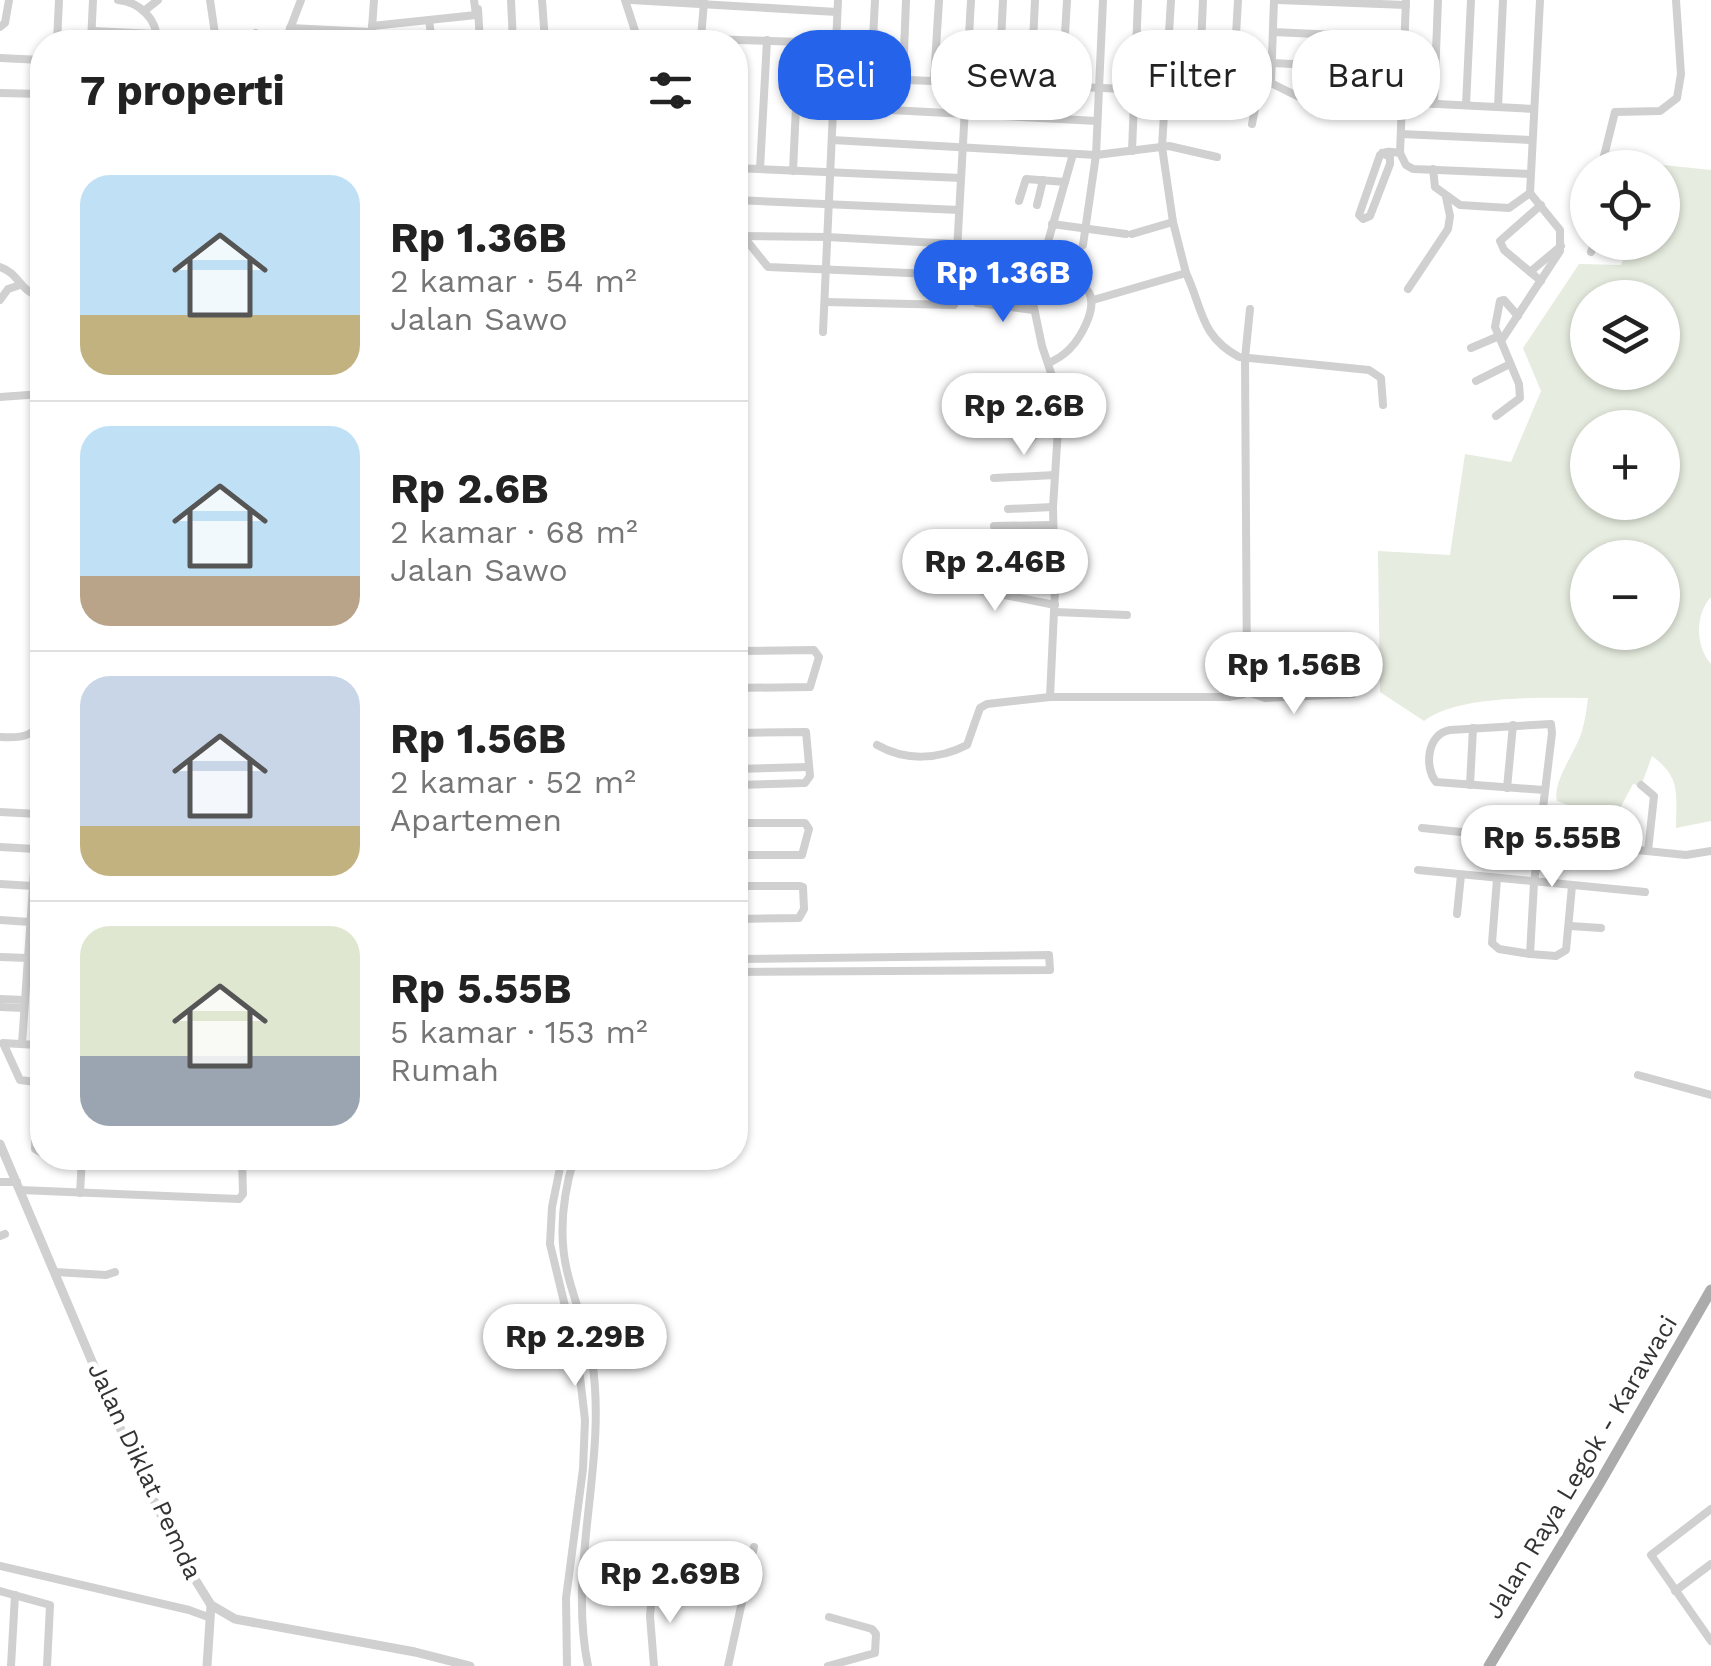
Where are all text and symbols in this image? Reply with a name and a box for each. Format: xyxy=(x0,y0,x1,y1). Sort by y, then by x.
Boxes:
chip: Beli xyxy=(778,30,911,120)
chip: Sewa xyxy=(931,30,1092,120)
chip: Filter xyxy=(1112,30,1272,120)
chip: Baru xyxy=(1292,30,1440,120)
icon: filters xyxy=(643,63,698,118)
text: 7 properti xyxy=(80,66,285,115)
map controls xyxy=(1570,150,1680,650)
button: locate xyxy=(1570,150,1680,260)
text: Rp 1.36B xyxy=(390,213,567,262)
icon: home xyxy=(160,215,280,335)
pin: Rp 1.36B xyxy=(900,240,1106,325)
text: Rp 1.36B xyxy=(936,253,1070,291)
text: 2 kamar · 54 m² xyxy=(390,262,637,300)
button: layers xyxy=(1570,280,1680,390)
text: Jalan Sawo xyxy=(390,300,568,338)
pin: Rp 2.6B xyxy=(932,373,1116,458)
text: Rp 2.6B xyxy=(964,386,1084,424)
button: + xyxy=(1570,410,1680,520)
text: Rp 2.6B xyxy=(390,464,549,513)
icon: home xyxy=(160,466,280,586)
text: 2 kamar · 68 m² xyxy=(390,513,638,551)
pin: Rp 2.46B xyxy=(892,529,1098,614)
button: − xyxy=(1570,540,1680,650)
text: Rp 2.46B xyxy=(924,542,1066,580)
text: Jalan Sawo xyxy=(390,551,568,589)
pin: Rp 1.56B xyxy=(1191,632,1397,717)
text: Rp 1.56B xyxy=(1227,645,1361,683)
text: Rp 1.56B xyxy=(390,714,566,763)
icon: home xyxy=(160,716,280,836)
text: 2 kamar · 52 m² xyxy=(390,763,636,801)
text: Apartemen xyxy=(390,801,562,839)
pin: Rp 5.55B xyxy=(1449,805,1655,890)
text: Rp 5.55B xyxy=(1483,818,1621,856)
text: Rp 5.55B xyxy=(390,964,572,1013)
icon: home xyxy=(160,966,280,1086)
text: 5 kamar · 153 m² xyxy=(390,1013,648,1051)
text: Rumah xyxy=(390,1051,499,1089)
pin: Rp 2.29B xyxy=(472,1304,678,1389)
street label: Jalan Raya Legok - Karawaci xyxy=(1479,1310,1683,1624)
text: Rp 2.29B xyxy=(505,1317,645,1355)
street label: Jalan Diklat Pemda xyxy=(82,1358,208,1584)
pin: Rp 2.69B xyxy=(567,1541,773,1626)
text: Rp 2.69B xyxy=(600,1554,740,1592)

